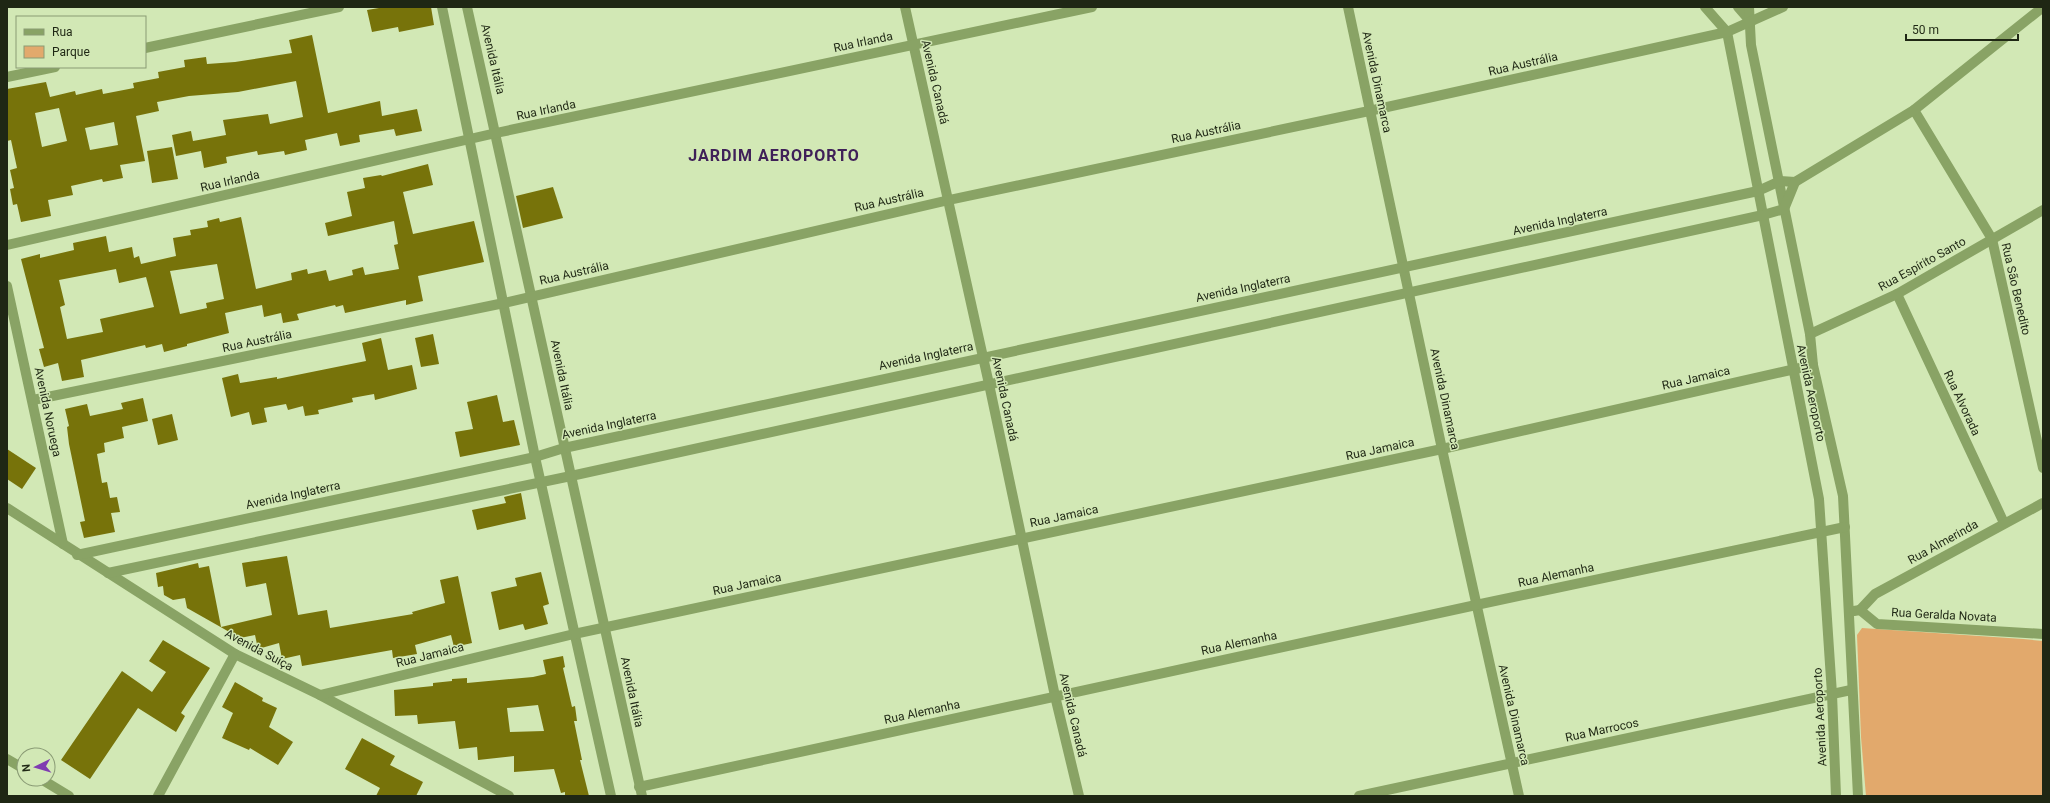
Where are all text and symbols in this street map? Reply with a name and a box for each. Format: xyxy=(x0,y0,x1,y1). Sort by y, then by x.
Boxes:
legend xyxy=(16,16,146,68)
scale bar xyxy=(1906,16,2018,42)
street label: Avenida Itália xyxy=(478,23,508,95)
text: 50 m xyxy=(1912,23,1939,37)
text: Rua xyxy=(52,25,73,39)
street label: Rua Irlanda xyxy=(832,29,894,55)
street label: Avenida Dinamarca xyxy=(1359,30,1395,134)
street label: Avenida Canadá xyxy=(918,38,952,126)
text: Parque xyxy=(52,45,90,59)
street label: Rua Austrália xyxy=(1487,49,1559,79)
street label: Rua Irlanda xyxy=(515,97,577,123)
street label: Rua Austrália xyxy=(1170,118,1242,146)
district label: JARDIM AEROPORTO xyxy=(688,146,860,165)
street label: Rua Irlanda xyxy=(199,167,261,195)
street label: Rua Austrália xyxy=(853,185,925,215)
street label: Avenida Inglaterra xyxy=(1511,204,1609,238)
street label: Rua Espírito Santo xyxy=(1876,234,1968,294)
street label: Rua São Benedito xyxy=(1999,242,2033,337)
street label: Rua Austrália xyxy=(538,258,610,288)
street label: Avenida Inglaterra xyxy=(1194,271,1292,305)
street label: Rua Austrália xyxy=(221,327,293,355)
street label: Avenida Itália xyxy=(548,339,576,411)
street label: Avenida Inglaterra xyxy=(877,339,975,373)
street label: Avenida Aeroporto xyxy=(1794,343,1828,443)
street label: Avenida Dinamarca xyxy=(1427,347,1463,451)
street label: Avenida Canadá xyxy=(989,355,1021,443)
street label: Rua Jamaica xyxy=(1661,363,1731,393)
street label: Avenida Noruega xyxy=(32,366,64,458)
street label: Rua Alvorada xyxy=(1941,368,1983,438)
street label: Avenida Inglaterra xyxy=(560,408,658,442)
street label: Rua Jamaica xyxy=(1345,435,1415,463)
street label: Avenida Inglaterra xyxy=(244,478,342,512)
street label: Rua Jamaica xyxy=(1029,502,1099,530)
street label: Rua Almerinda xyxy=(1905,517,1981,567)
street label: Rua Alemanha xyxy=(1517,560,1595,590)
street label: Rua Jamaica xyxy=(712,570,782,598)
street label: Rua Geralda Novata xyxy=(1891,605,1997,625)
street label: Avenida Suíça xyxy=(223,626,295,674)
street label: Rua Alemanha xyxy=(1200,628,1278,658)
street label: Rua Jamaica xyxy=(395,640,465,670)
street label: Avenida Itália xyxy=(618,656,646,728)
street label: Avenida Dinamarca xyxy=(1496,663,1532,767)
street label: Avenida Aeroporto xyxy=(1810,667,1830,767)
street label: Avenida Canadá xyxy=(1056,671,1090,759)
street label: Rua Alemanha xyxy=(883,697,961,727)
street label: Rua Marrocos xyxy=(1564,715,1640,745)
north arrow xyxy=(16,747,56,787)
text: N xyxy=(20,763,33,772)

